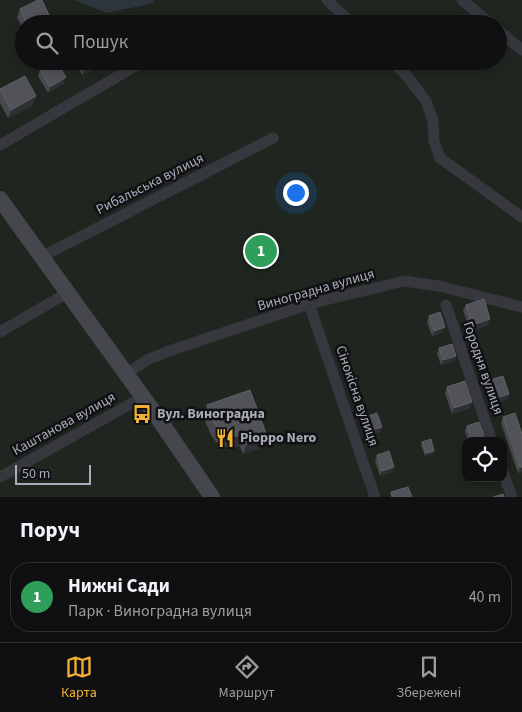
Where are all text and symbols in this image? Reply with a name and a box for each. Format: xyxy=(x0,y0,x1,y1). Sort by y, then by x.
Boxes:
search box xyxy=(15,15,507,70)
icon: search xyxy=(33,29,61,57)
text: Пошук xyxy=(73,29,128,56)
street label: Рибальська вулиця xyxy=(93,148,207,220)
your location xyxy=(283,180,309,206)
pin: 1 xyxy=(245,232,277,270)
street label: Виноградна вулиця xyxy=(255,264,377,316)
street label: Городня вулиця xyxy=(458,319,508,417)
street label: Сінокісна вулиця xyxy=(330,343,384,449)
street label: Каштанова вулиця xyxy=(9,387,119,461)
bus stop icon: Вул. Виноградна xyxy=(131,403,153,425)
place label: Вул. Виноградна xyxy=(157,404,265,424)
restaurant icon: Pioppo Nero xyxy=(214,427,236,449)
place label: Pioppo Nero xyxy=(240,428,317,448)
map controls xyxy=(462,437,507,482)
button: locate xyxy=(462,437,507,482)
scale bar xyxy=(15,462,91,485)
text: 50 m xyxy=(22,464,50,484)
text: Поруч xyxy=(20,515,80,545)
text: Нижні Сади xyxy=(68,573,170,600)
text: 1 xyxy=(33,586,41,608)
text: 40 m xyxy=(469,586,501,608)
text: Парк · Виноградна вулиця xyxy=(68,600,252,622)
tab: Карта xyxy=(61,653,97,703)
tab: Маршрут xyxy=(219,653,275,703)
tab: Збережені xyxy=(397,653,461,703)

